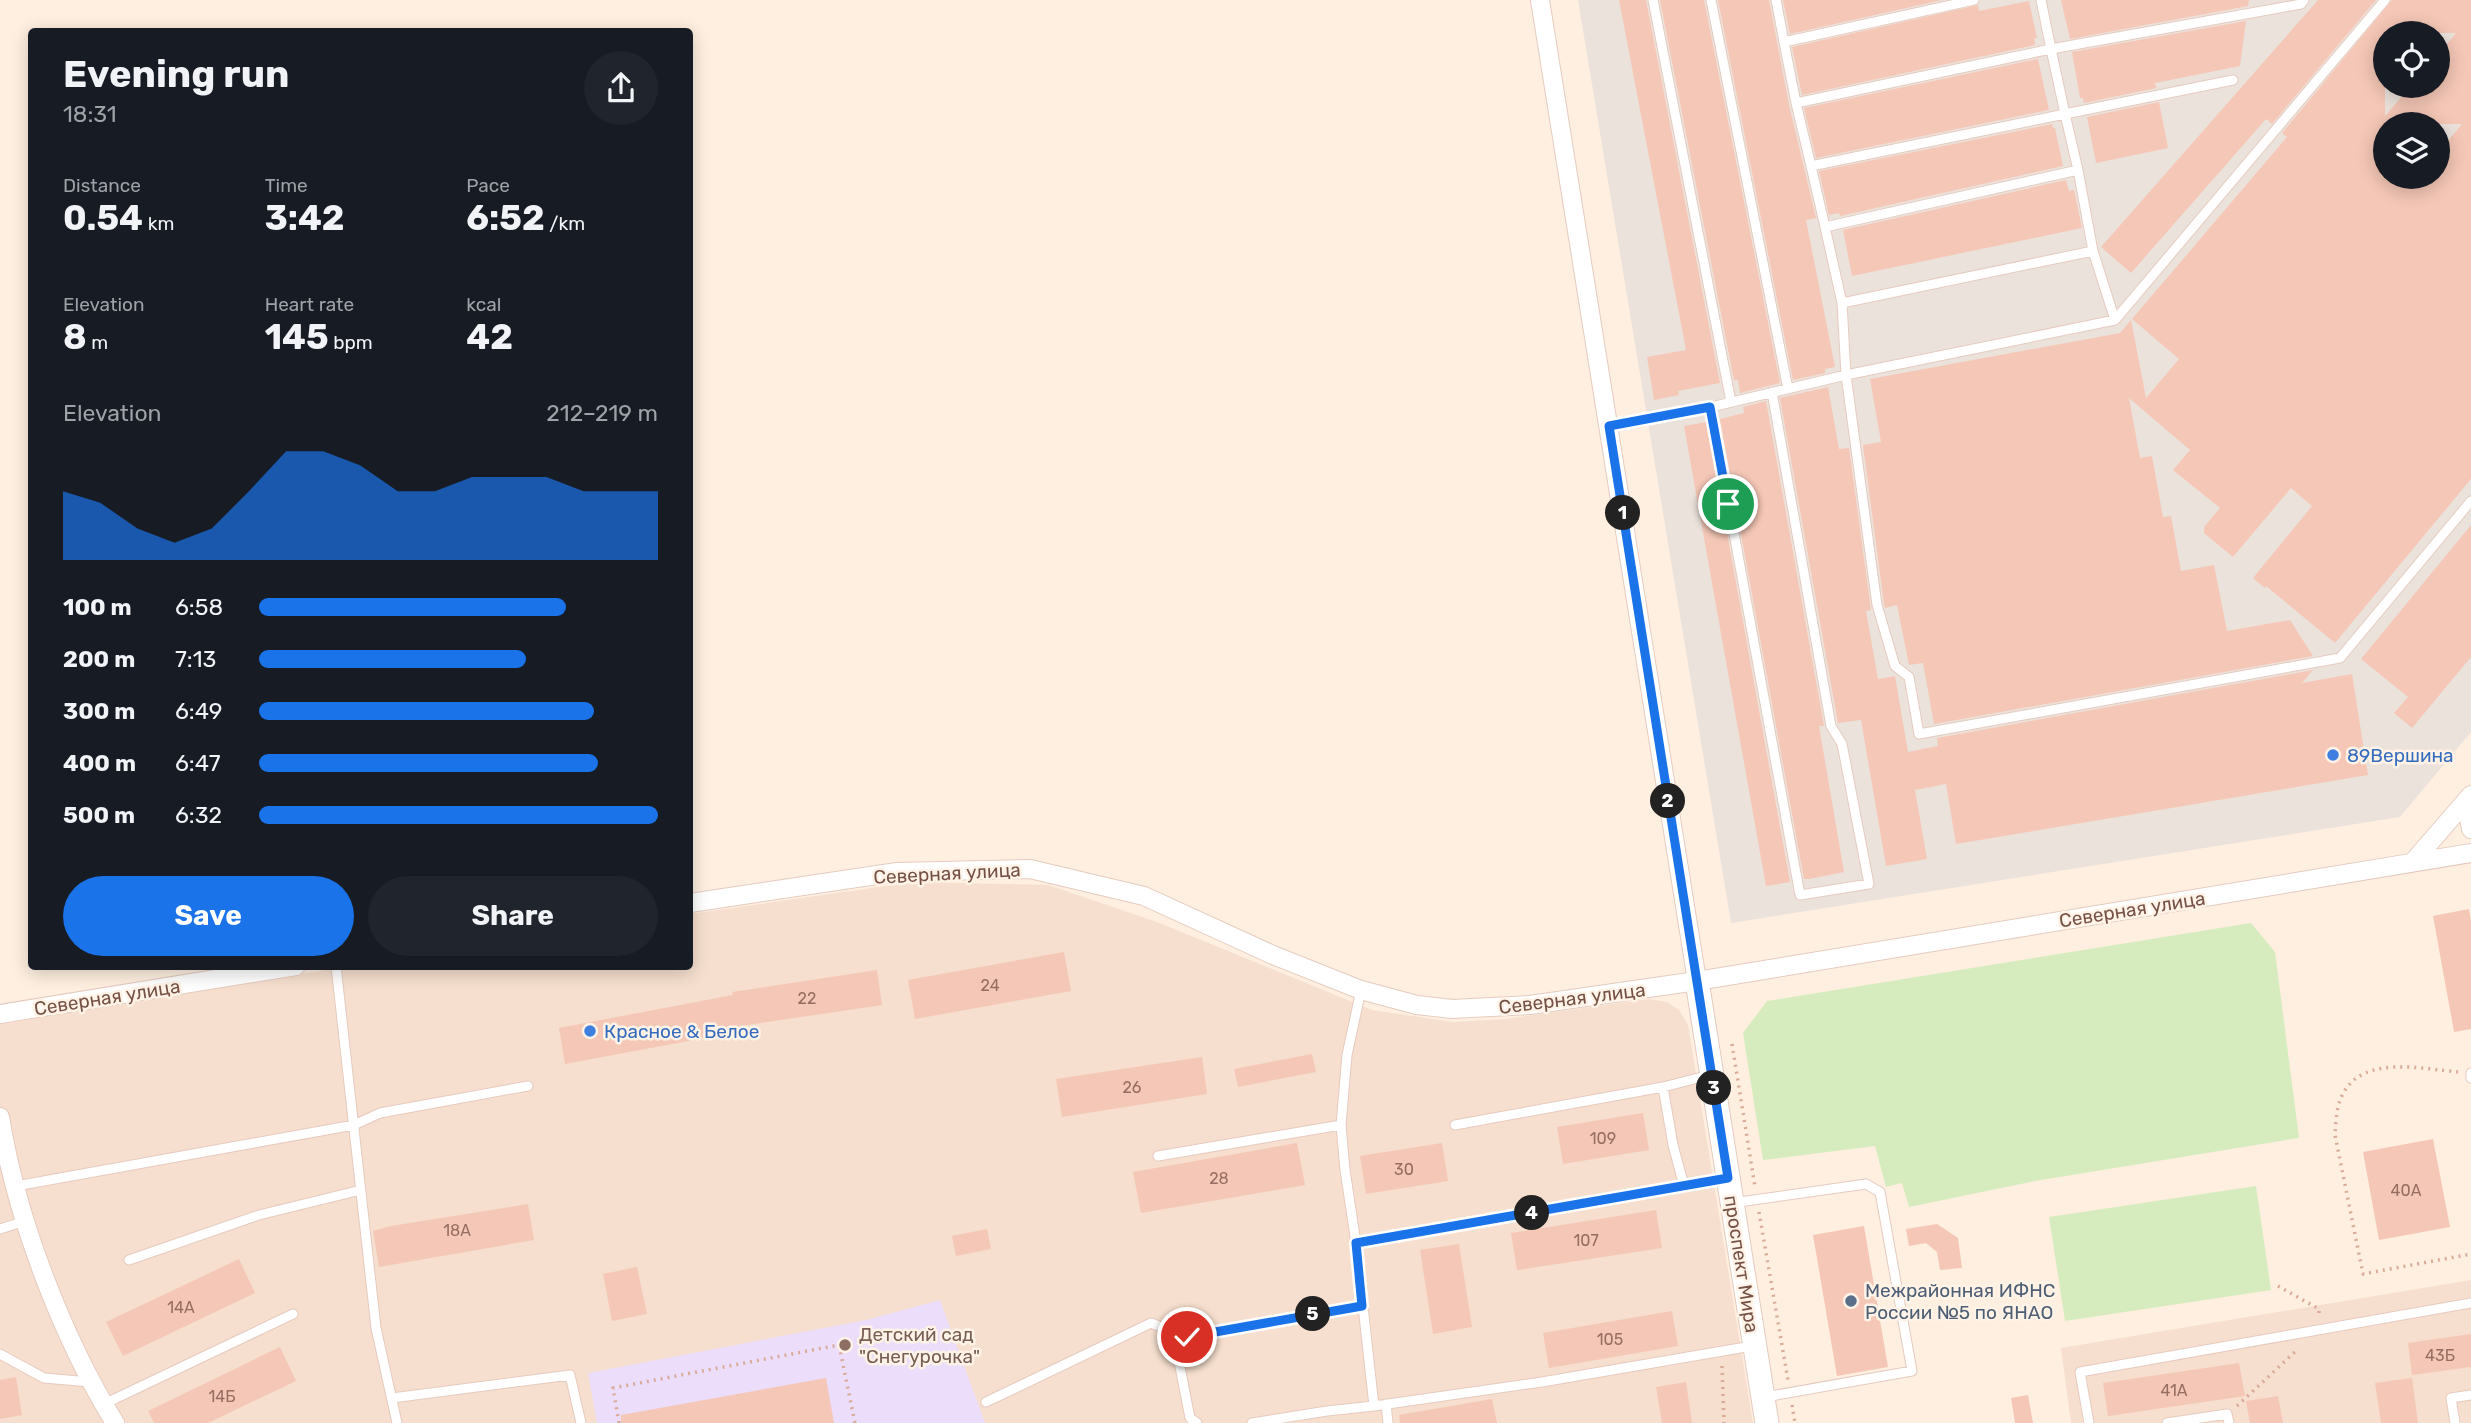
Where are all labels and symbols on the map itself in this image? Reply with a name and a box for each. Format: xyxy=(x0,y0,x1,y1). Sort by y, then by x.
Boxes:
pin xyxy=(1698,474,1758,534)
pin: 1 xyxy=(1606,496,1640,530)
place label: 89Вершина xyxy=(2347,744,2454,767)
marker: 89Вершина xyxy=(2325,747,2341,763)
pin: 2 xyxy=(1650,784,1686,818)
street label: Северная улица xyxy=(873,858,1021,889)
street label: Северная улица xyxy=(2057,887,2207,932)
street label: Северная улица xyxy=(32,975,182,1020)
house number: 24 xyxy=(980,976,1000,995)
street label: Северная улица xyxy=(1497,978,1647,1019)
house number: 22 xyxy=(798,989,816,1008)
place label: Красное & Белое xyxy=(604,1020,759,1043)
marker: Красное & Белое xyxy=(582,1023,598,1039)
pin: 3 xyxy=(1696,1070,1732,1106)
house number: 26 xyxy=(1122,1078,1142,1097)
house number: 109 xyxy=(1590,1129,1616,1148)
house number: 30 xyxy=(1394,1160,1414,1179)
house number: 28 xyxy=(1209,1169,1229,1188)
house number: 40А xyxy=(2391,1181,2422,1200)
street label: проспект Мира xyxy=(1719,1194,1764,1334)
pin: 4 xyxy=(1514,1196,1550,1230)
house number: 18А xyxy=(443,1221,471,1240)
house number: 107 xyxy=(1573,1231,1599,1250)
place label: Межрайонная ИФНС России №5 по ЯНАО xyxy=(1865,1279,2055,1324)
marker: Межрайонная ИФНС России №5 по ЯНАО xyxy=(1843,1293,1859,1309)
pin: 5 xyxy=(1296,1296,1330,1332)
house number: 14А xyxy=(167,1298,195,1317)
pin xyxy=(1157,1307,1217,1367)
place label: Детский сад "Снегурочка" xyxy=(859,1323,980,1368)
house number: 105 xyxy=(1597,1330,1623,1349)
marker: Детский сад "Снегурочка" xyxy=(837,1337,853,1353)
house number: 43Б xyxy=(2425,1346,2455,1365)
house number: 41А xyxy=(2160,1381,2188,1400)
house number: 14Б xyxy=(208,1387,236,1406)

